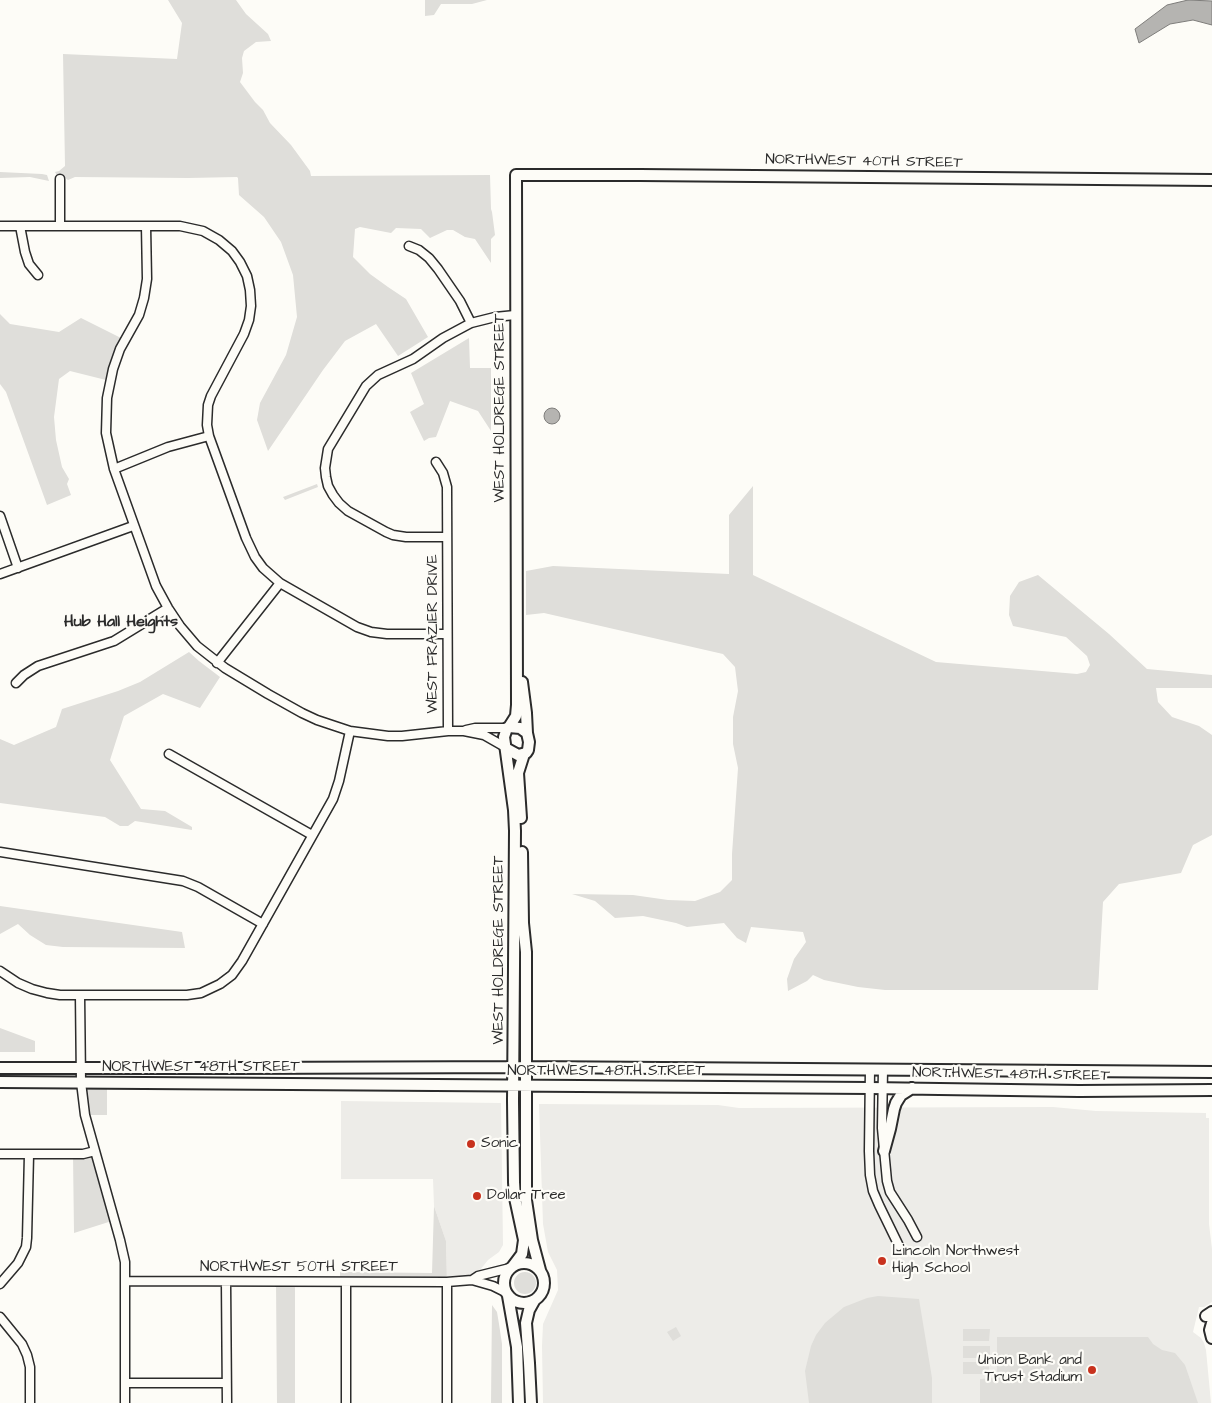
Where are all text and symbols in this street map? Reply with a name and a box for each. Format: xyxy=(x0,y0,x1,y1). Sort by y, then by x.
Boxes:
street label: NORTHWEST 40TH STREET xyxy=(765,151,963,173)
street label: WEST HOLDREGE STREET xyxy=(492,314,510,502)
street label: WEST FRAZIER DRIVE xyxy=(425,554,443,714)
district label: Hub Hall Heights xyxy=(64,613,178,633)
street label: WEST HOLDREGE STREET xyxy=(491,856,509,1044)
street label: NORTHWEST 48TH STREET xyxy=(102,1059,300,1077)
street label: NORTHWEST 48TH STREET xyxy=(507,1063,705,1081)
street label: NORTHWEST 48TH STREET xyxy=(912,1064,1110,1086)
place label: Sonic xyxy=(481,1135,518,1153)
marker: Sonic xyxy=(465,1138,477,1150)
place label: Dollar Tree xyxy=(487,1187,566,1205)
marker: Dollar Tree xyxy=(471,1190,483,1202)
place label: Lincoln Northwest High School xyxy=(892,1243,1019,1278)
marker: Lincoln Northwest High School xyxy=(876,1255,888,1267)
street label: NORTHWEST 50TH STREET xyxy=(200,1259,398,1277)
place label: Union Bank and Trust Stadium xyxy=(978,1352,1082,1387)
marker: Union Bank and Trust Stadium xyxy=(1086,1364,1098,1376)

